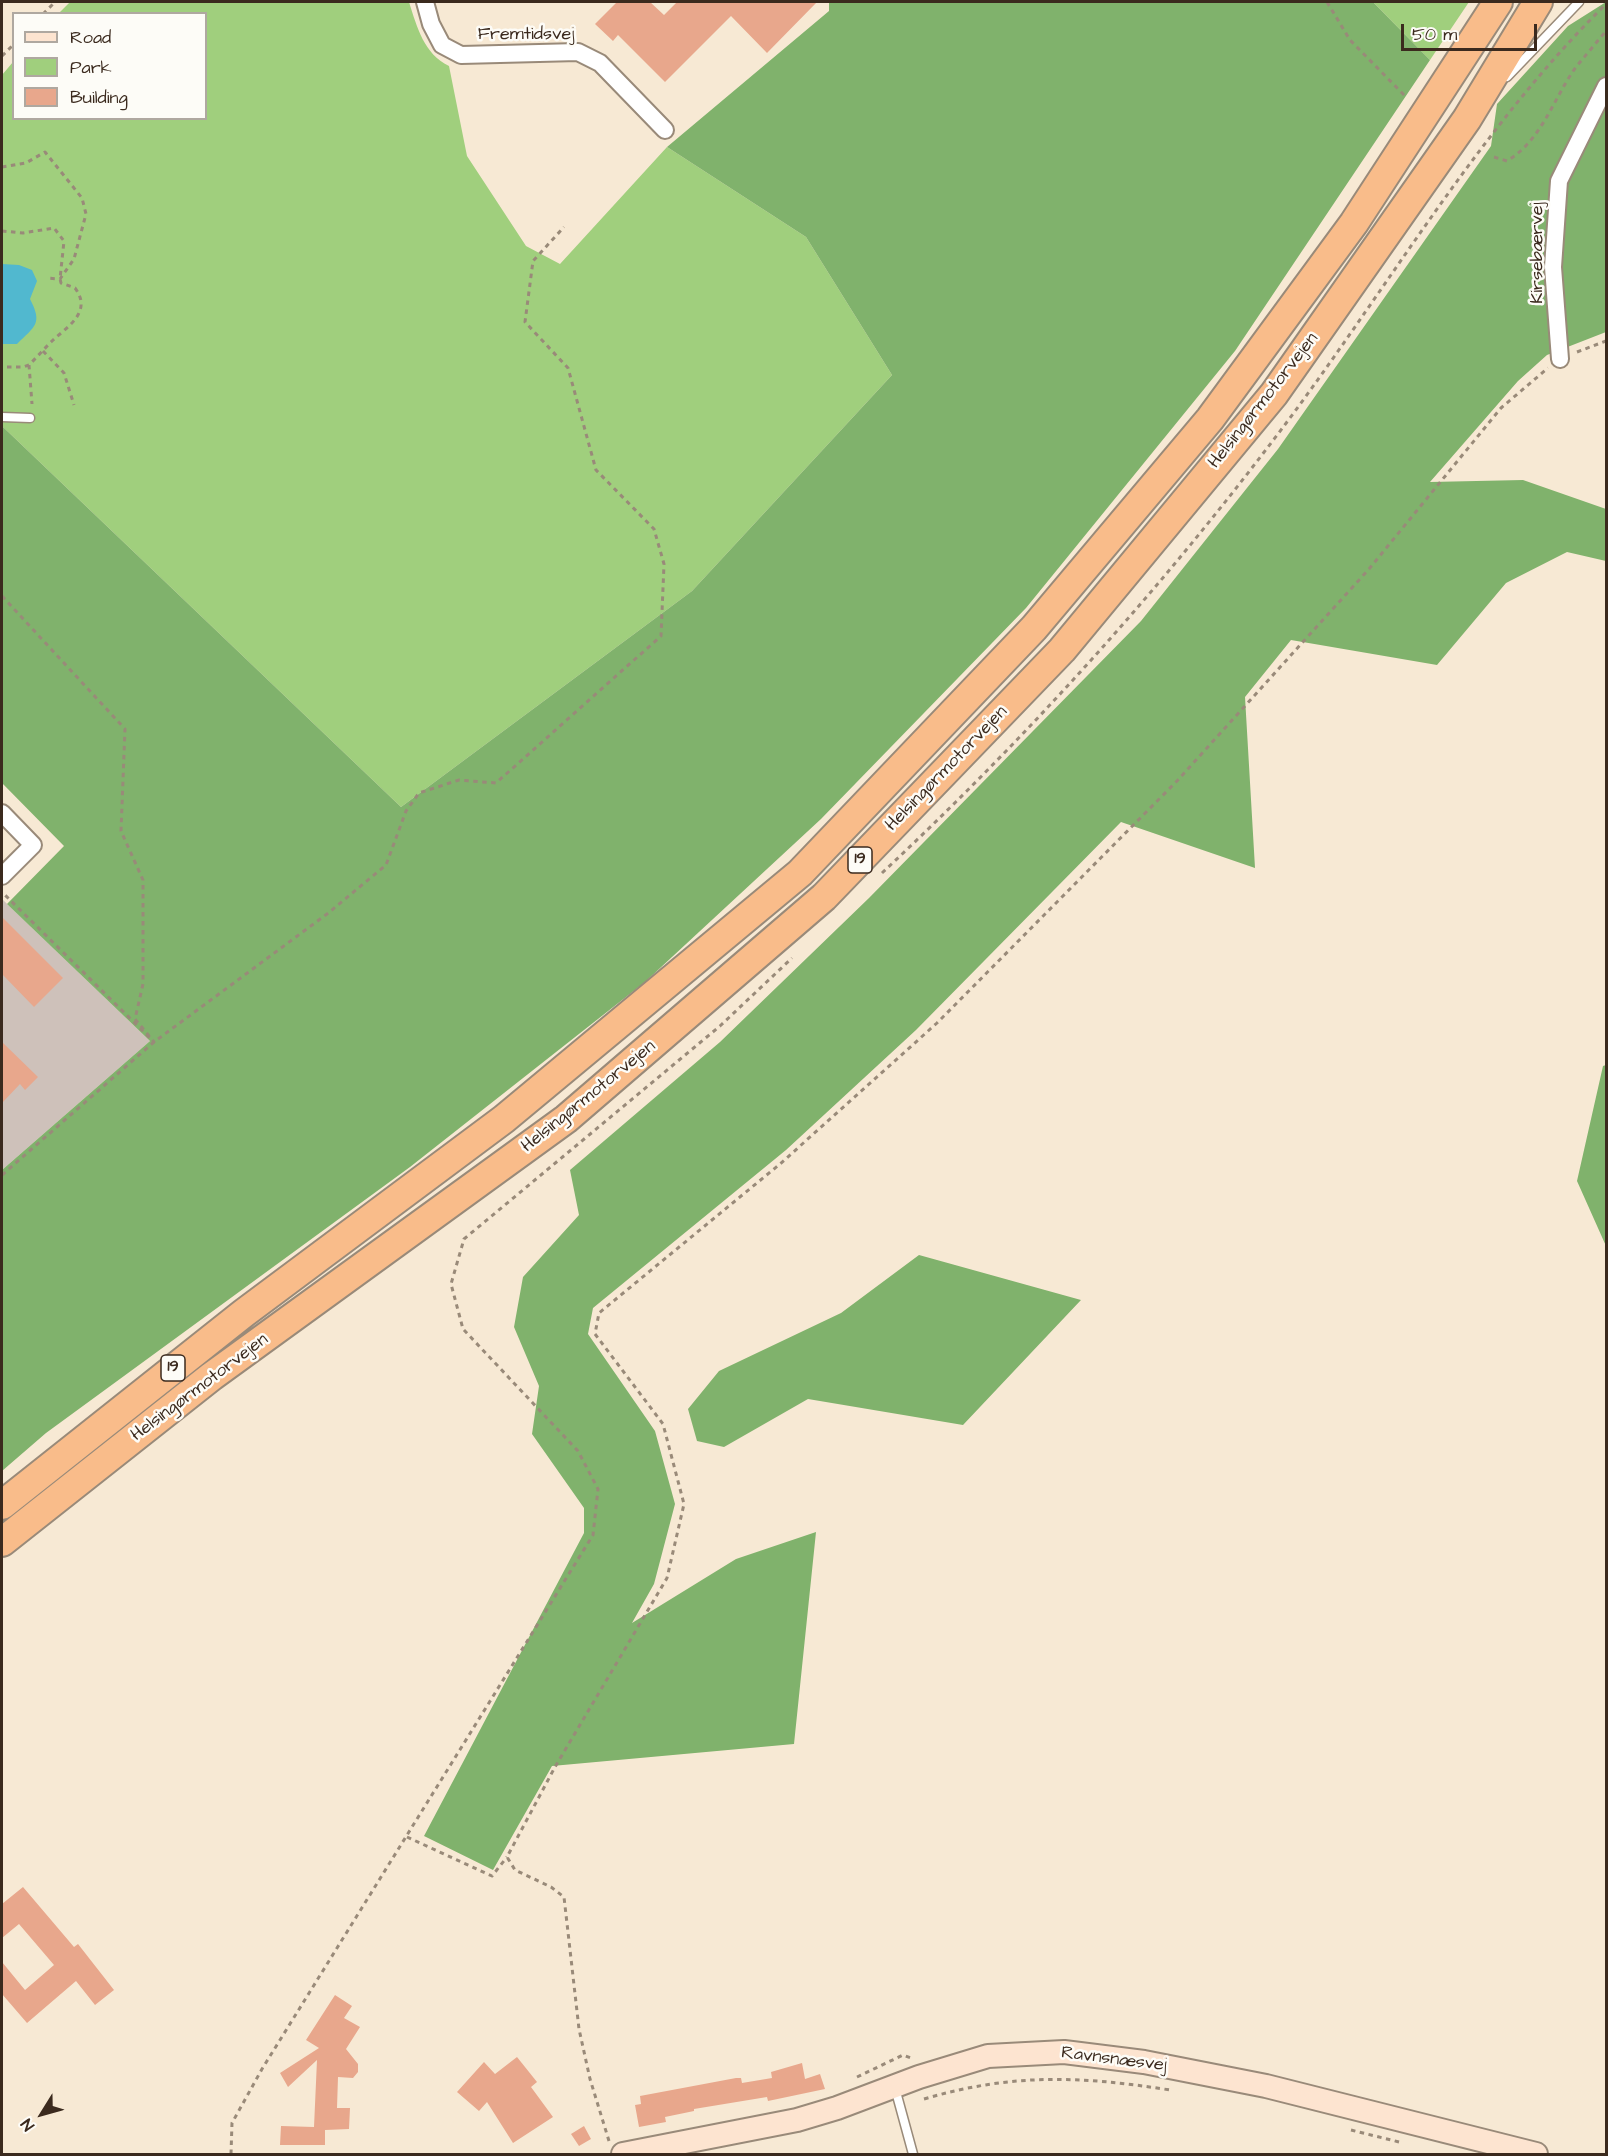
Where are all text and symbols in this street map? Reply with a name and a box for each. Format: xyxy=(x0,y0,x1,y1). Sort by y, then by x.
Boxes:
legend xyxy=(12,12,207,120)
scale bar xyxy=(1404,12,1540,50)
text: 50 m xyxy=(1412,22,1457,47)
street label: Fremtidsvej xyxy=(478,24,574,46)
text: Road xyxy=(70,25,111,50)
text: Park xyxy=(70,55,112,80)
text: Building xyxy=(70,85,128,110)
street label: Kirsebærvej xyxy=(1527,202,1549,304)
street label: Helsingørmotorvejen xyxy=(1204,329,1324,473)
street label: Helsingørmotorvejen xyxy=(882,702,1012,836)
road number: 19 xyxy=(848,847,872,873)
street label: Helsingørmotorvejen xyxy=(518,1036,660,1158)
street label: Helsingørmotorvejen xyxy=(127,1329,273,1447)
road number: 19 xyxy=(161,1355,185,1381)
street label: Ravnsnæsvej xyxy=(1060,2043,1168,2077)
north arrow xyxy=(12,2084,72,2144)
text: N xyxy=(16,2114,39,2135)

